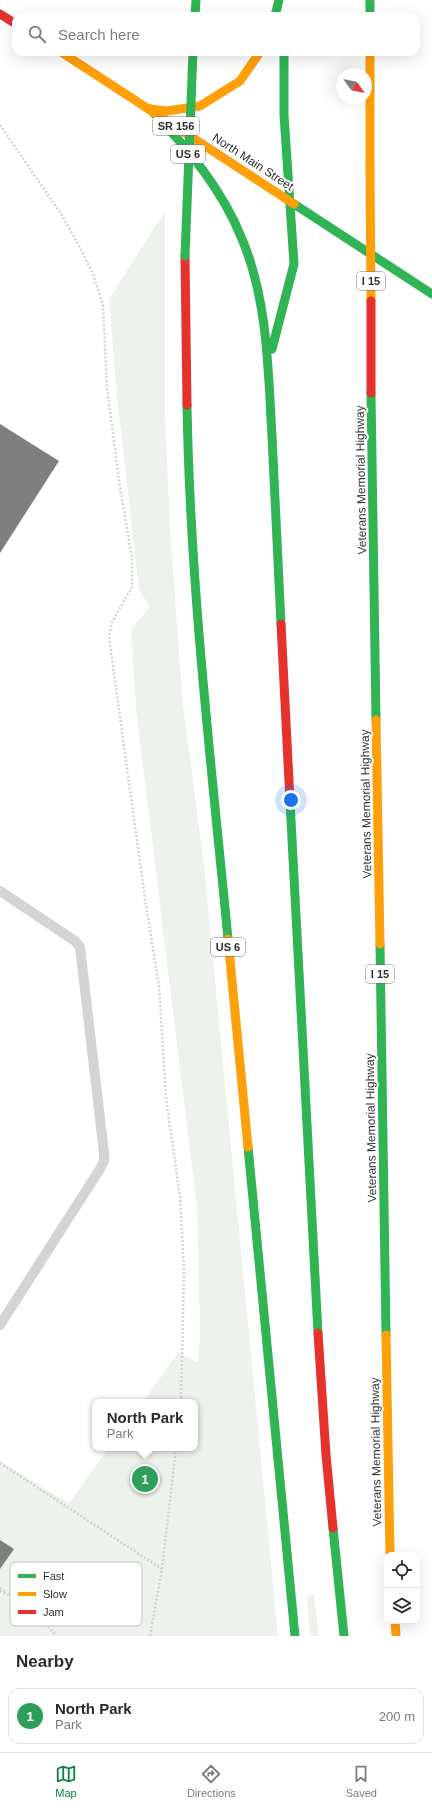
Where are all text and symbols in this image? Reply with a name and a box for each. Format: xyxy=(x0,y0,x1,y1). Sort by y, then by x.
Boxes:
search box xyxy=(12,12,420,56)
icon: search xyxy=(26,23,48,45)
text: Search here xyxy=(58,26,140,43)
north arrow xyxy=(336,68,372,104)
road number: SR 156 xyxy=(153,117,199,135)
street label: North Main Street xyxy=(210,131,297,194)
road number: US 6 xyxy=(171,145,205,163)
road number: I 15 xyxy=(357,272,385,290)
street label: Veterans Memorial Highway xyxy=(353,405,369,555)
street label: Veterans Memorial Highway xyxy=(358,729,374,879)
your location xyxy=(281,790,301,810)
road number: US 6 xyxy=(211,938,245,956)
road number: I 15 xyxy=(366,965,394,983)
street label: Veterans Memorial Highway xyxy=(363,1053,379,1203)
street label: Veterans Memorial Highway xyxy=(368,1377,384,1527)
popup xyxy=(92,1399,198,1451)
text: North Park xyxy=(107,1409,183,1426)
text: Park xyxy=(107,1426,133,1441)
pin: 1 xyxy=(132,1464,158,1494)
map controls xyxy=(384,1552,420,1624)
button: locate xyxy=(384,1552,420,1588)
legend xyxy=(10,1562,142,1626)
text: Fast xyxy=(43,1570,64,1582)
text: Slow xyxy=(43,1588,67,1600)
button: layers xyxy=(384,1588,420,1624)
text: Jam xyxy=(43,1606,64,1618)
text: Nearby xyxy=(16,1652,74,1671)
text: North Park xyxy=(55,1700,132,1717)
text: 1 xyxy=(26,1709,34,1724)
text: 200 m xyxy=(379,1709,415,1724)
text: Park xyxy=(55,1717,82,1732)
tab: Map xyxy=(55,1763,77,1799)
tab: Directions xyxy=(187,1763,236,1799)
tab: Saved xyxy=(346,1763,377,1799)

